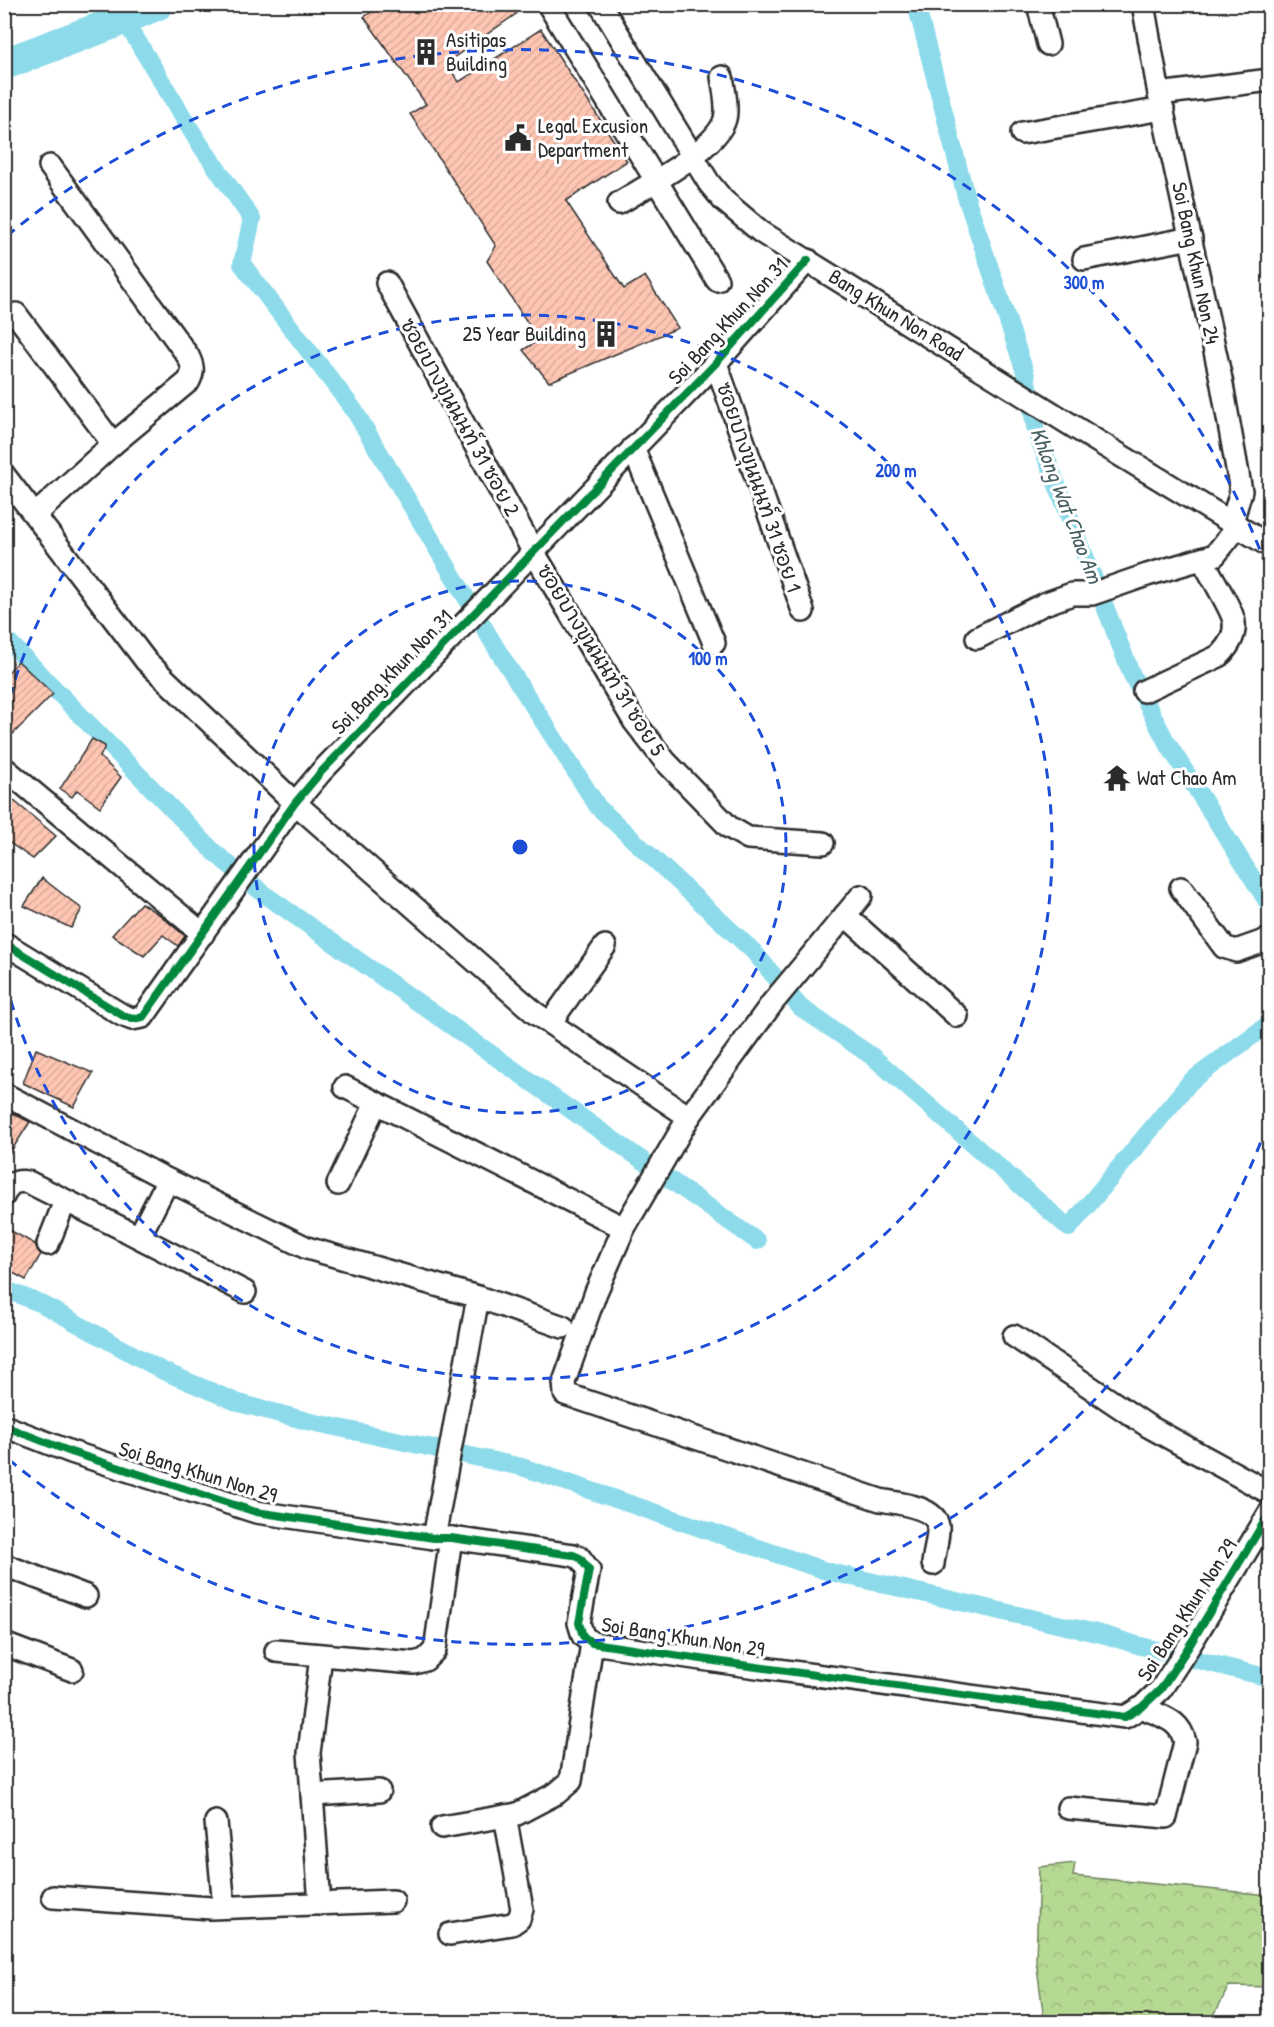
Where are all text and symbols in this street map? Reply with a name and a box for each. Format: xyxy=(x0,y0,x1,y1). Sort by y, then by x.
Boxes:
place label: Asitipas Building xyxy=(446,25,507,78)
building icon: Asitipas Building xyxy=(411,37,441,67)
place label: Legal Excusion Department xyxy=(538,111,648,164)
public building icon: Legal Excusion Department xyxy=(503,123,533,153)
street label: Soi Bang Khun Non 24 xyxy=(1165,179,1228,346)
street label: Soi Bang Khun Non 31 xyxy=(661,251,794,390)
street label: Bang Khun Non Road xyxy=(824,262,969,368)
text: 300 m xyxy=(1064,270,1104,295)
street label: ซอยบางขุนนนท์ 31 ซอย 2 xyxy=(392,312,527,522)
place label: 25 Year Building xyxy=(463,319,586,348)
building icon: 25 Year Building xyxy=(591,319,621,349)
street label: ซอยบางขุนนนท์ 31 ซอย 1 xyxy=(708,378,809,596)
water label: Khlong Wat Chao Am xyxy=(1024,423,1111,588)
text: 200 m xyxy=(876,458,916,483)
street label: ซอยบางขุนนนท์ 31 ซอย 5 xyxy=(529,558,672,762)
street label: Soi Bang Khun Non 31 xyxy=(324,603,459,741)
text: 100 m xyxy=(688,646,728,671)
temple icon: Wat Chao Am xyxy=(1102,763,1132,793)
place label: Wat Chao Am xyxy=(1137,763,1237,792)
centre of rings xyxy=(510,837,530,857)
street label: Soi Bang Khun Non 29 xyxy=(115,1434,281,1509)
street label: Soi Bang Khun Non 29 xyxy=(1130,1533,1244,1686)
street label: Soi Bang Khun Non 29 xyxy=(600,1609,767,1664)

